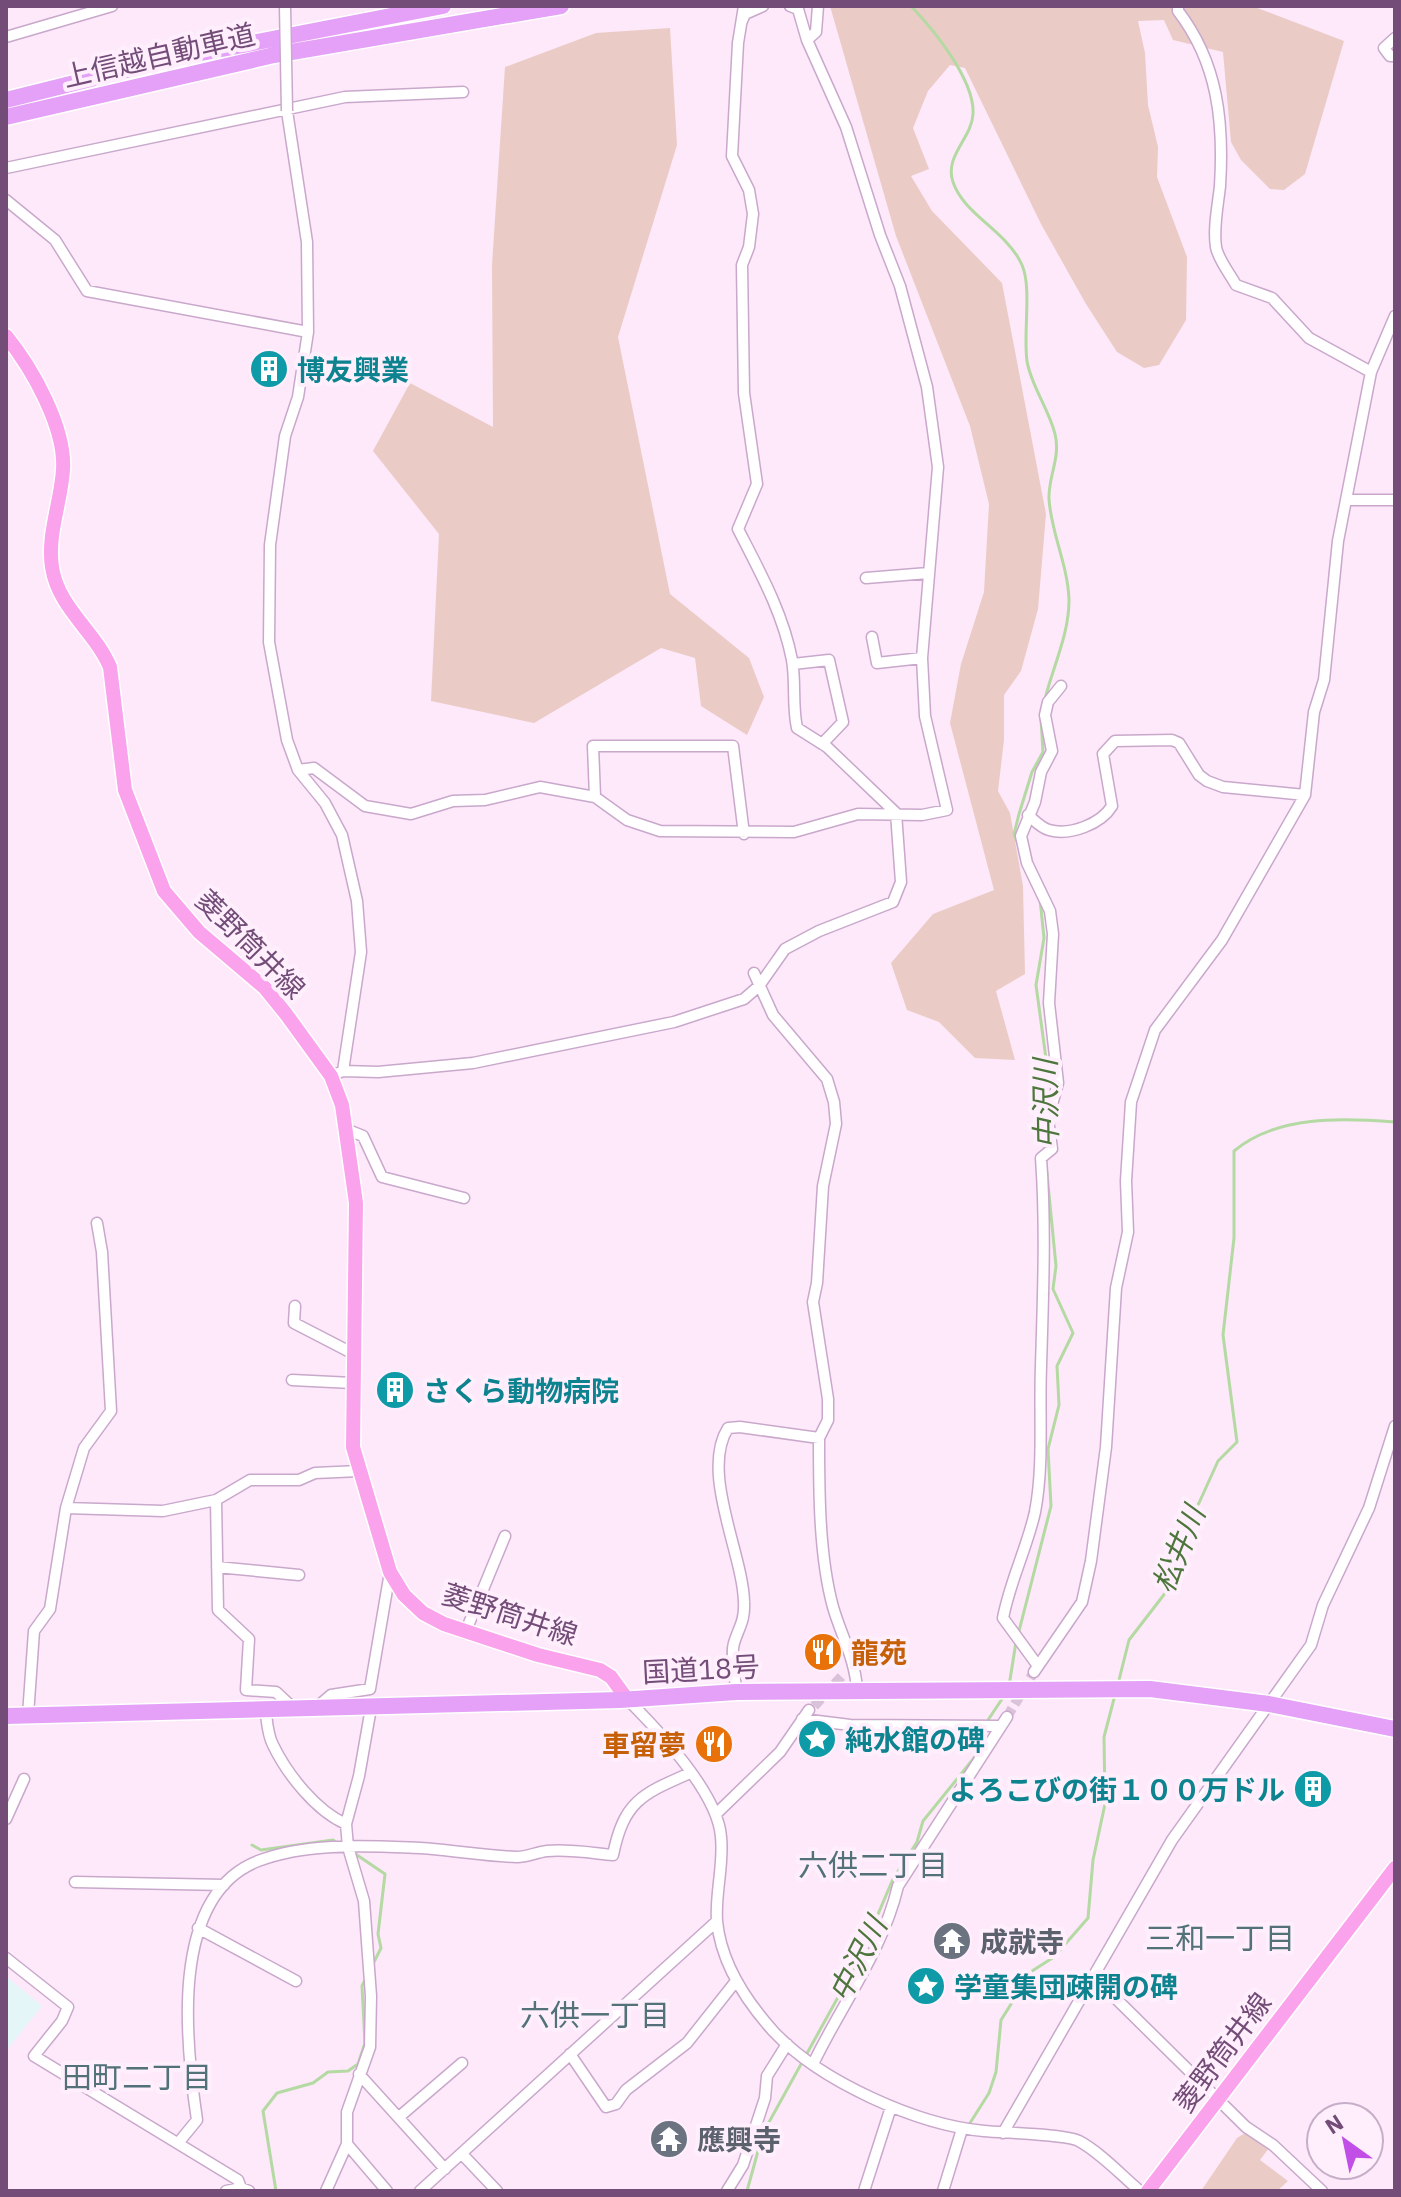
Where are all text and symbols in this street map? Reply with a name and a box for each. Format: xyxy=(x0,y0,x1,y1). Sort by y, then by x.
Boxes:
street label: 上信越自動車道 xyxy=(59,15,259,95)
building icon: 博友興業 xyxy=(248,348,290,390)
place label: 博友興業 xyxy=(297,351,409,388)
street label: 菱野筒井線 xyxy=(188,881,314,1007)
water label: 中沢川 xyxy=(1025,1056,1065,1149)
building icon: さくら動物病院 xyxy=(374,1369,416,1411)
place label: さくら動物病院 xyxy=(423,1372,619,1409)
water label: 松井川 xyxy=(1143,1497,1214,1598)
street label: 菱野筒井線 xyxy=(438,1575,582,1653)
restaurant icon: 龍苑 xyxy=(802,1631,844,1673)
place label: 龍苑 xyxy=(851,1634,907,1671)
street label: 国道18号 xyxy=(641,1647,761,1691)
place icon: 純水館の碑 xyxy=(796,1718,838,1760)
place label: 純水館の碑 xyxy=(845,1721,985,1758)
restaurant icon: 車留夢 xyxy=(693,1723,735,1765)
place label: 車留夢 xyxy=(602,1726,686,1763)
building icon: よろこびの街１００万ドル xyxy=(1292,1768,1334,1810)
place label: よろこびの街１００万ドル xyxy=(949,1771,1285,1808)
district label: 六供二丁目 xyxy=(798,1845,948,1884)
water label: 中沢川 xyxy=(819,1907,896,2008)
district label: 三和一丁目 xyxy=(1145,1918,1295,1957)
temple icon: 成就寺 xyxy=(931,1920,973,1962)
place label: 成就寺 xyxy=(980,1923,1064,1960)
place icon: 学童集団疎開の碑 xyxy=(905,1965,947,2007)
place label: 学童集団疎開の碑 xyxy=(954,1968,1178,2005)
street label: 菱野筒井線 xyxy=(1165,1985,1279,2119)
district label: 六供一丁目 xyxy=(520,1995,670,2034)
district label: 田町二丁目 xyxy=(62,2057,212,2096)
north arrow xyxy=(1305,2101,1385,2181)
text: N xyxy=(1319,2107,1348,2140)
temple icon: 應興寺 xyxy=(648,2118,690,2160)
place label: 應興寺 xyxy=(697,2121,781,2158)

